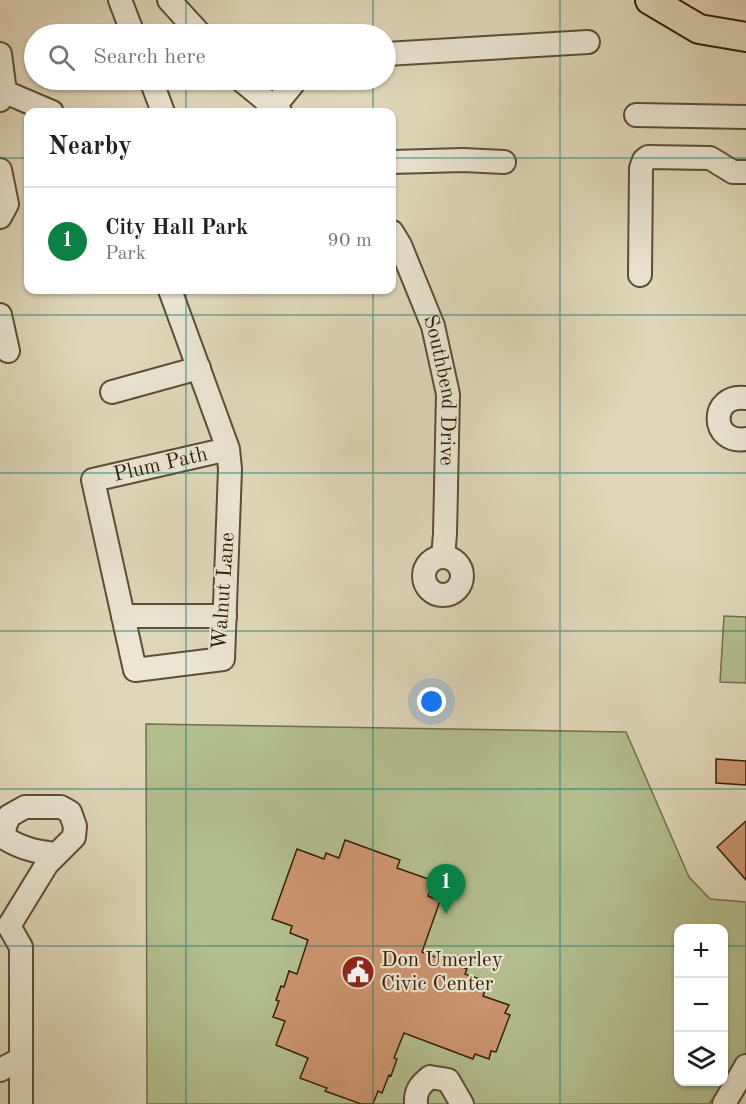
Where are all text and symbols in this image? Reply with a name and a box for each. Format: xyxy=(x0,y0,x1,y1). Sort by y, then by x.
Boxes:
search box xyxy=(24,24,396,90)
icon: search xyxy=(45,41,78,74)
text: Search here xyxy=(93,46,206,68)
text: Nearby xyxy=(48,134,132,160)
text: City Hall Park xyxy=(105,217,248,239)
text: 1 xyxy=(62,231,73,251)
text: 90 m xyxy=(327,231,372,251)
text: Park xyxy=(105,244,146,264)
street label: Southbend Drive xyxy=(419,312,459,466)
street label: Plum Path xyxy=(111,443,210,486)
street label: Walnut Lane xyxy=(209,531,239,651)
your location xyxy=(417,687,446,716)
pin: 1 xyxy=(426,864,466,914)
map controls xyxy=(674,924,728,1086)
button: + xyxy=(674,924,728,978)
place label: Don Umerley Civic Center xyxy=(381,950,503,995)
public building icon: Don Umerley Civic Center xyxy=(340,954,376,990)
button: − xyxy=(674,978,728,1032)
button: layers xyxy=(674,1032,728,1086)

